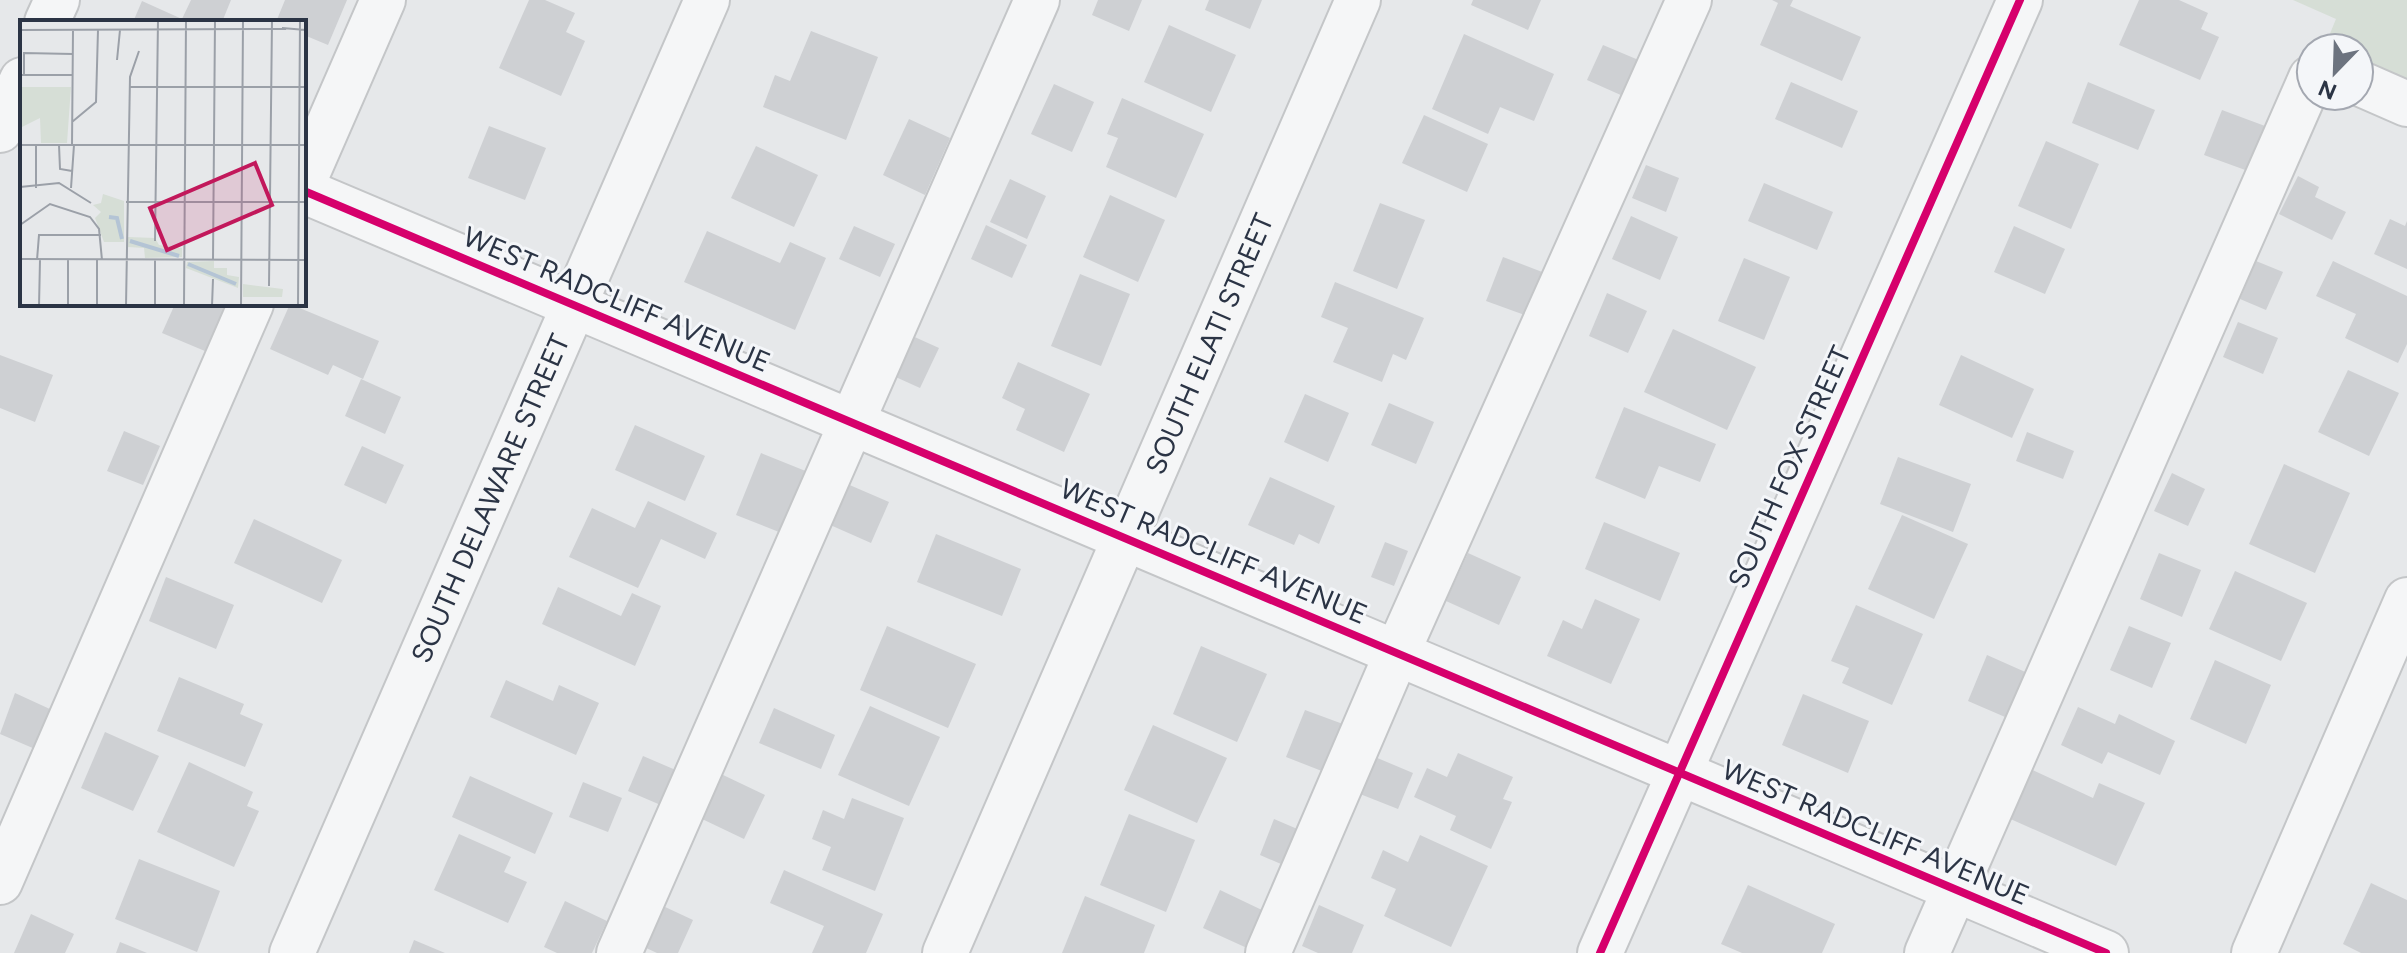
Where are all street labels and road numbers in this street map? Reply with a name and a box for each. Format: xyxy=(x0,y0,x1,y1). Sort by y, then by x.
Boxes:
street label: SOUTH ELATI STREET xyxy=(1138,208,1281,479)
street label: WEST RADCLIFF AVENUE xyxy=(458,219,776,379)
street label: SOUTH DELAWARE STREET xyxy=(404,328,577,668)
street label: SOUTH FOX STREET xyxy=(1720,340,1858,593)
street label: WEST RADCLIFF AVENUE xyxy=(1055,471,1373,631)
street label: WEST RADCLIFF AVENUE xyxy=(1717,752,2035,912)

